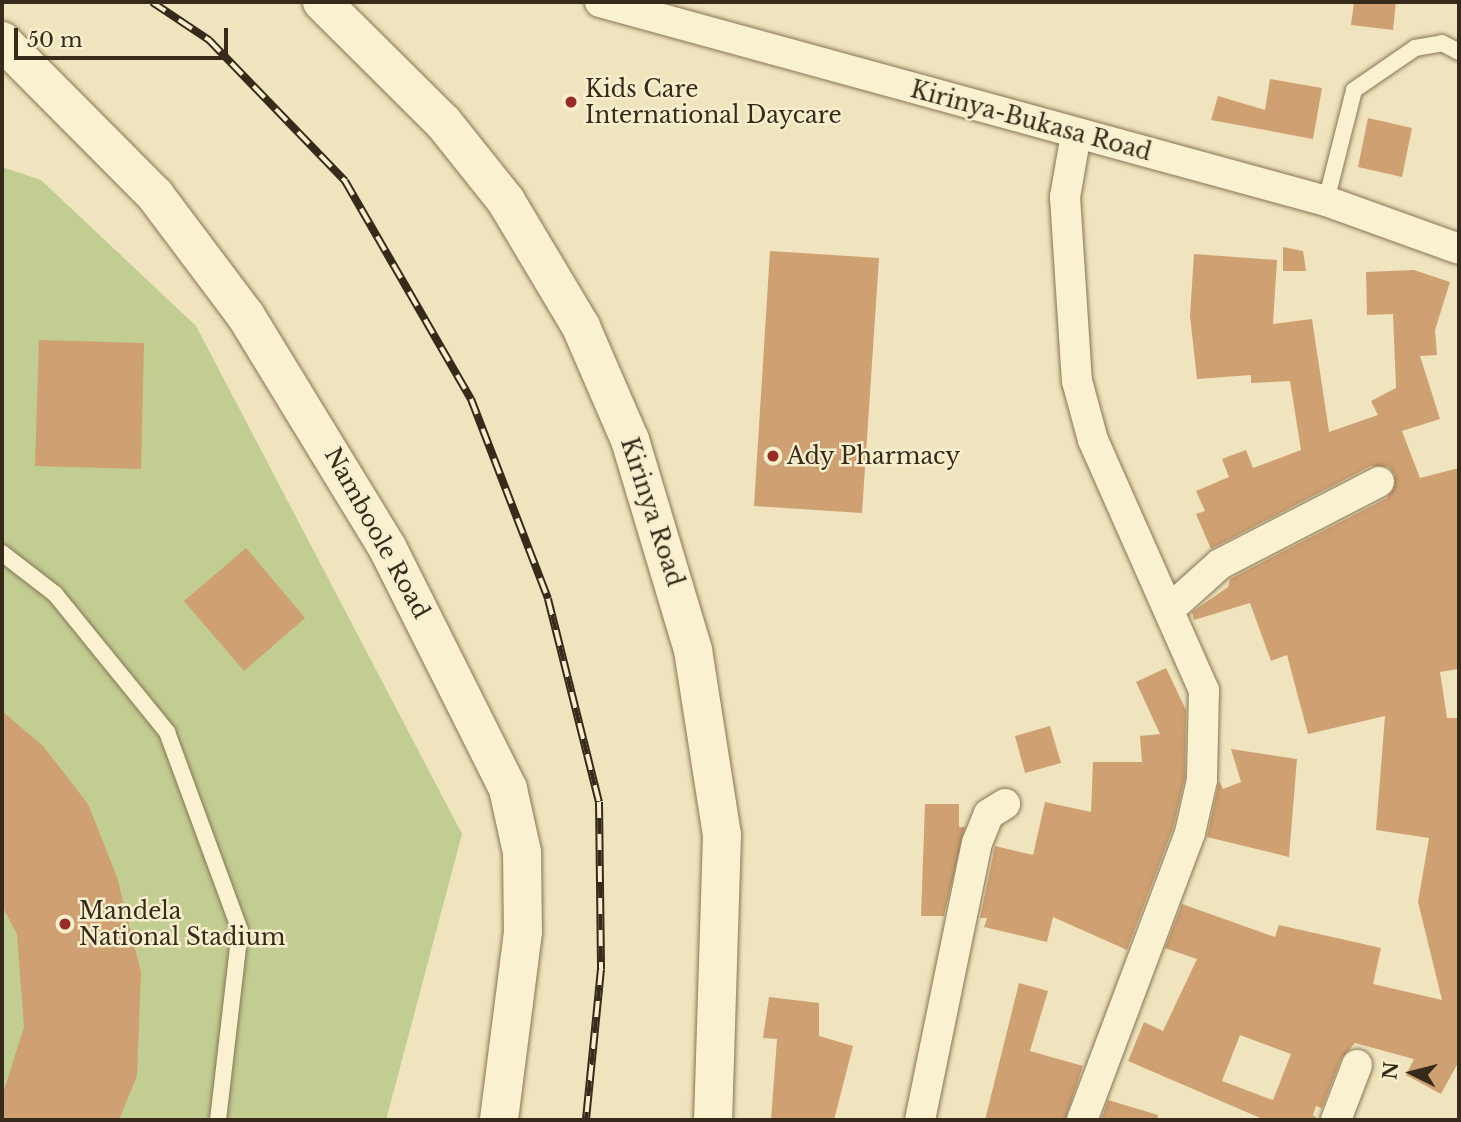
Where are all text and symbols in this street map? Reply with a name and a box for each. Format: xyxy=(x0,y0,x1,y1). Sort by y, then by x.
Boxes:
scale bar xyxy=(18,14,231,58)
text: 50 m xyxy=(27,27,82,53)
place label: Kids Care International Daycare xyxy=(585,75,842,129)
street label: Kirinya-Bukasa Road xyxy=(907,76,1155,166)
marker: Kids Care International Daycare xyxy=(563,94,579,110)
street label: Kirinya Road xyxy=(615,434,689,590)
place label: Ady Pharmacy xyxy=(787,442,961,470)
street label: Namboole Road xyxy=(319,443,435,623)
marker: Ady Pharmacy xyxy=(765,448,781,464)
place label: Mandela National Stadium xyxy=(79,897,285,951)
marker: Mandela National Stadium xyxy=(57,916,73,932)
north arrow xyxy=(1377,1038,1447,1108)
text: N xyxy=(1378,1061,1403,1081)

